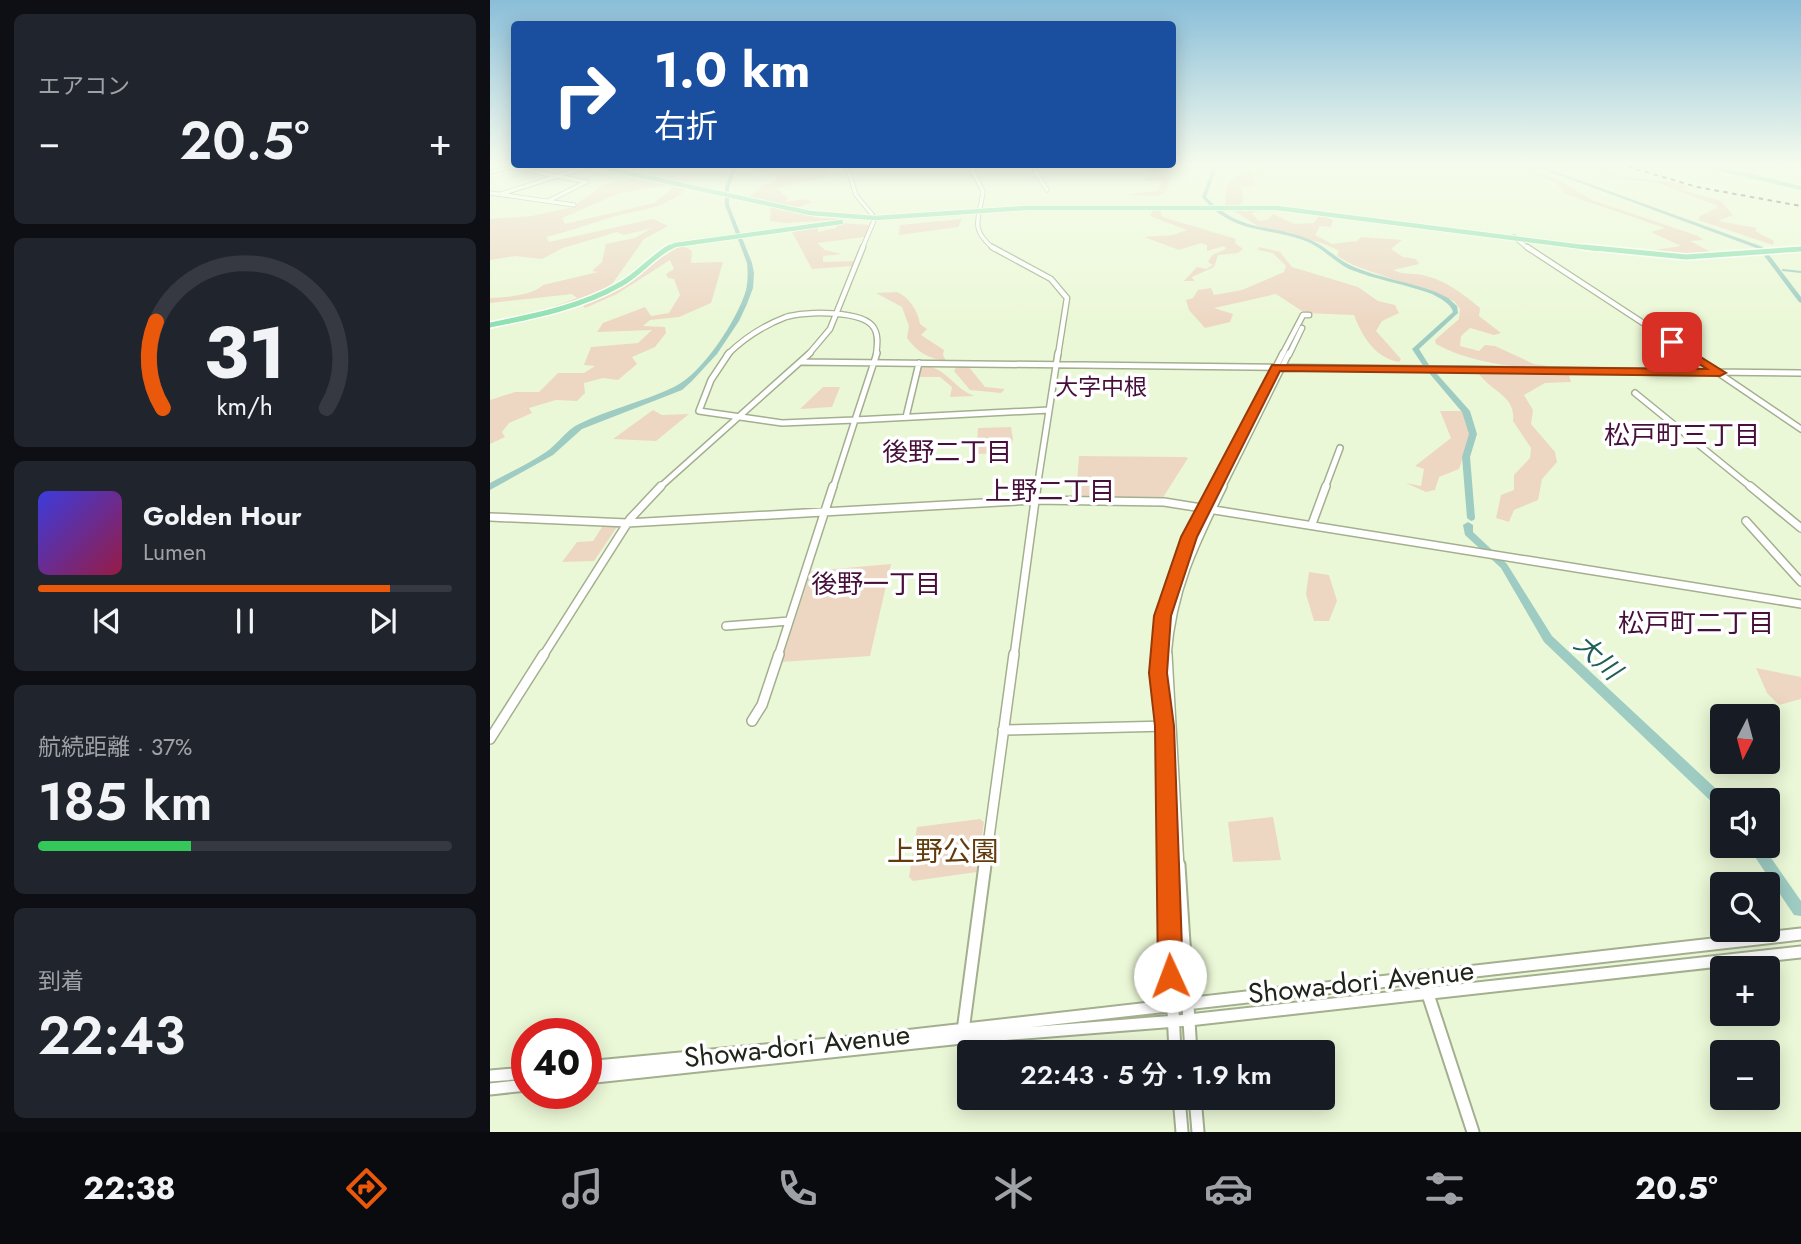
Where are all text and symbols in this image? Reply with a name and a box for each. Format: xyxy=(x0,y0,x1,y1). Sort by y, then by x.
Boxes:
text: 1.0 km xyxy=(654,35,810,105)
icon: right xyxy=(539,49,630,140)
text: エアコン xyxy=(38,69,130,103)
text: 20.5° xyxy=(180,103,309,179)
text: 右折 xyxy=(654,103,718,149)
text: − xyxy=(38,114,60,169)
text: + xyxy=(429,114,452,169)
text: 31 xyxy=(204,301,286,406)
pin xyxy=(1642,312,1702,372)
icon: arrive xyxy=(1653,323,1691,361)
district label: 大字中根 xyxy=(1055,370,1147,404)
text: km/h xyxy=(217,388,273,424)
district label: 松戸町三丁目 xyxy=(1604,416,1760,454)
district label: 後野二丁目 xyxy=(882,433,1012,471)
district label: 上野二丁目 xyxy=(985,472,1115,510)
text: Golden Hour xyxy=(143,497,302,535)
text: Lumen xyxy=(143,535,207,569)
district label: 後野一丁目 xyxy=(811,565,941,603)
icon: previous xyxy=(88,602,126,640)
icon: pause xyxy=(226,602,264,640)
icon: next xyxy=(364,602,402,640)
district label: 松戸町二丁目 xyxy=(1618,604,1774,642)
water label: 大川 xyxy=(1566,625,1632,691)
north arrow xyxy=(1710,704,1780,774)
map controls xyxy=(1710,704,1780,1110)
text: 航続距離 · 37% xyxy=(38,730,192,764)
text: 185 km xyxy=(38,764,212,840)
button: sound xyxy=(1710,788,1780,858)
park label: 上野公園 xyxy=(887,831,999,872)
button: search xyxy=(1710,872,1780,942)
position arrow xyxy=(1133,939,1207,1013)
street label: Showa-dori Avenue xyxy=(1246,950,1476,1014)
button: + xyxy=(1710,956,1780,1026)
text: 到着 xyxy=(38,964,84,998)
text: 22:43 xyxy=(38,998,185,1074)
street label: Showa-dori Avenue xyxy=(682,1014,912,1078)
speed limit sign: 40 xyxy=(511,1018,602,1109)
button: − xyxy=(1710,1040,1780,1110)
text: 22:43 · 5 分 · 1.9 km xyxy=(1020,1056,1272,1094)
icon: directions xyxy=(342,1164,391,1213)
icon: music xyxy=(558,1164,607,1213)
icon: phone xyxy=(773,1164,822,1213)
icon: climate xyxy=(989,1164,1038,1213)
icon: car xyxy=(1204,1164,1253,1213)
icon: filters xyxy=(1420,1164,1469,1213)
text: 22:38 xyxy=(83,1165,175,1211)
text: 20.5° xyxy=(1635,1165,1718,1211)

